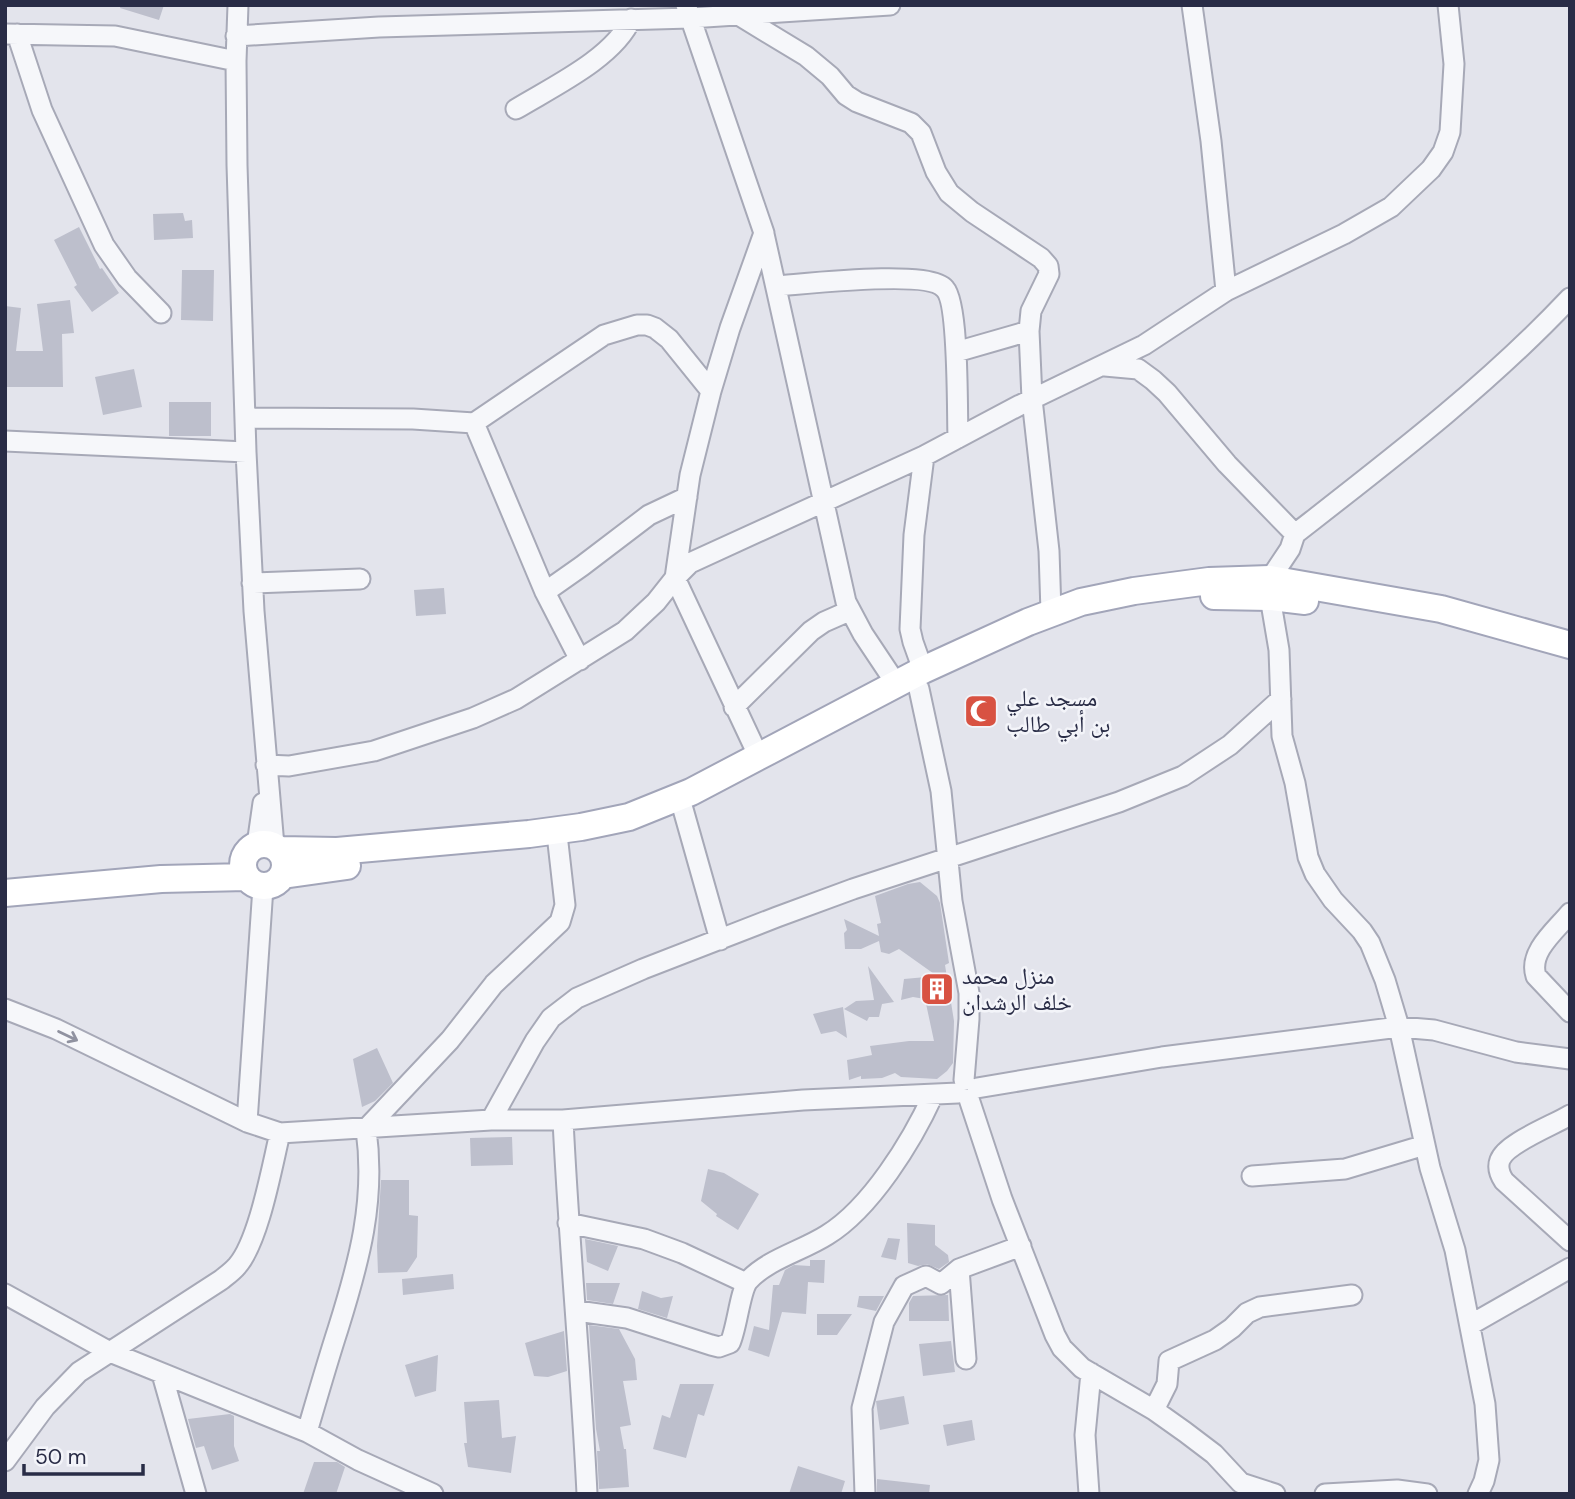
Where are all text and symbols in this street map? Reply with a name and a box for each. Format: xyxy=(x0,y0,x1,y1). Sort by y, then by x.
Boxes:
place label: مسجد علي بن أبي طالب xyxy=(1006,683,1110,743)
mosque icon: مسجد علي بن أبي طالب xyxy=(962,692,1000,730)
place label: منزل محمد خلف الرشدان xyxy=(962,961,1072,1017)
building icon: منزل محمد خلف الرشدان xyxy=(918,970,956,1008)
one-way arrow xyxy=(57,1029,78,1043)
scale bar xyxy=(24,1432,144,1476)
text: 50 m xyxy=(35,1443,86,1471)

